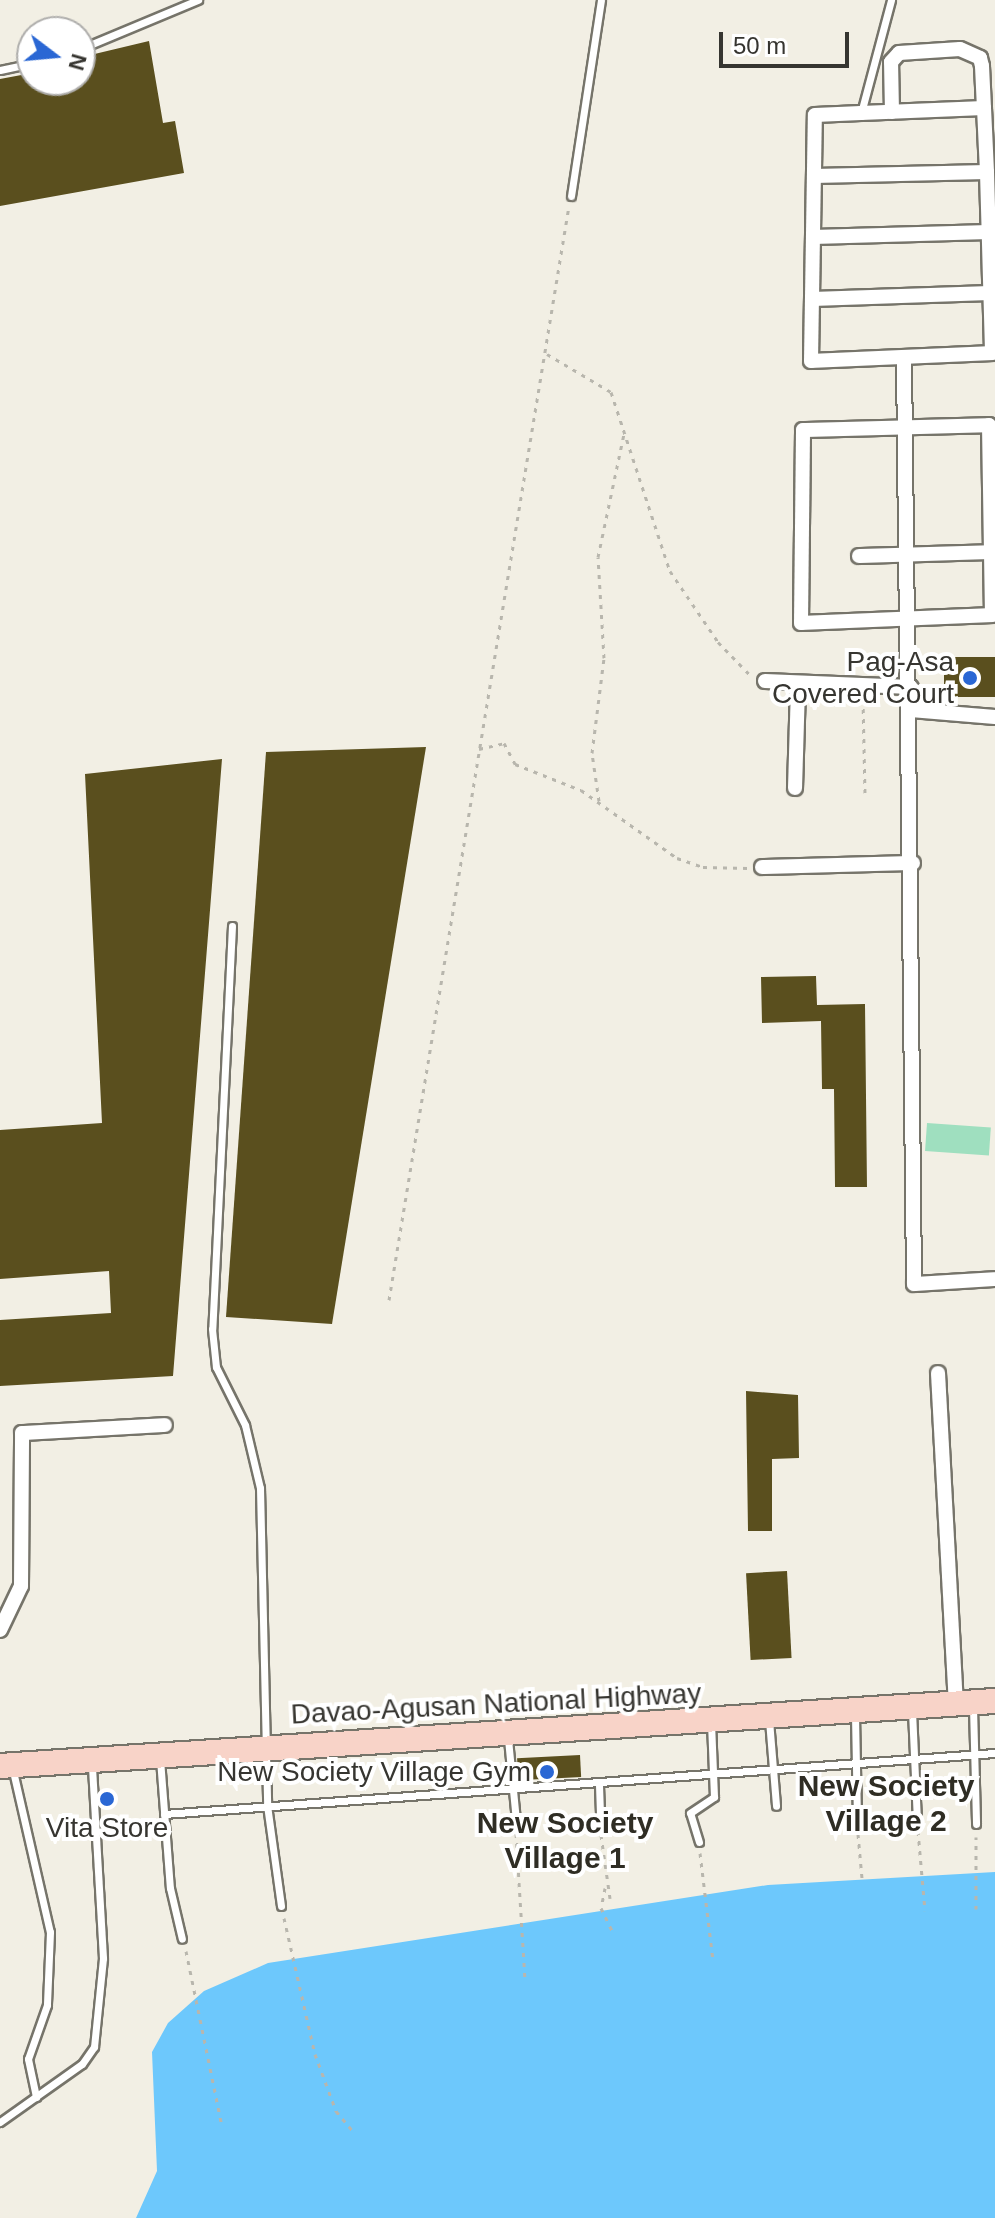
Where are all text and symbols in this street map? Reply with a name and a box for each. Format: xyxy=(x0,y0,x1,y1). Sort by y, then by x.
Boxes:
north arrow xyxy=(16,16,96,96)
scale bar xyxy=(723,16,853,66)
text: 50 m xyxy=(733,32,786,59)
text: N xyxy=(63,51,92,73)
place label: Pag-Asa Covered Court xyxy=(772,645,954,711)
marker: Pag-Asa Covered Court xyxy=(961,669,979,687)
street label: Davao-Agusan National Highway xyxy=(290,1676,702,1732)
place label: New Society Village Gym xyxy=(217,1755,531,1789)
marker: New Society Village Gym xyxy=(538,1763,556,1781)
district label: New Society Village 2 xyxy=(798,1768,974,1838)
marker: Vita Store xyxy=(98,1790,116,1808)
district label: New Society Village 1 xyxy=(477,1805,653,1876)
place label: Vita Store xyxy=(46,1811,168,1845)

